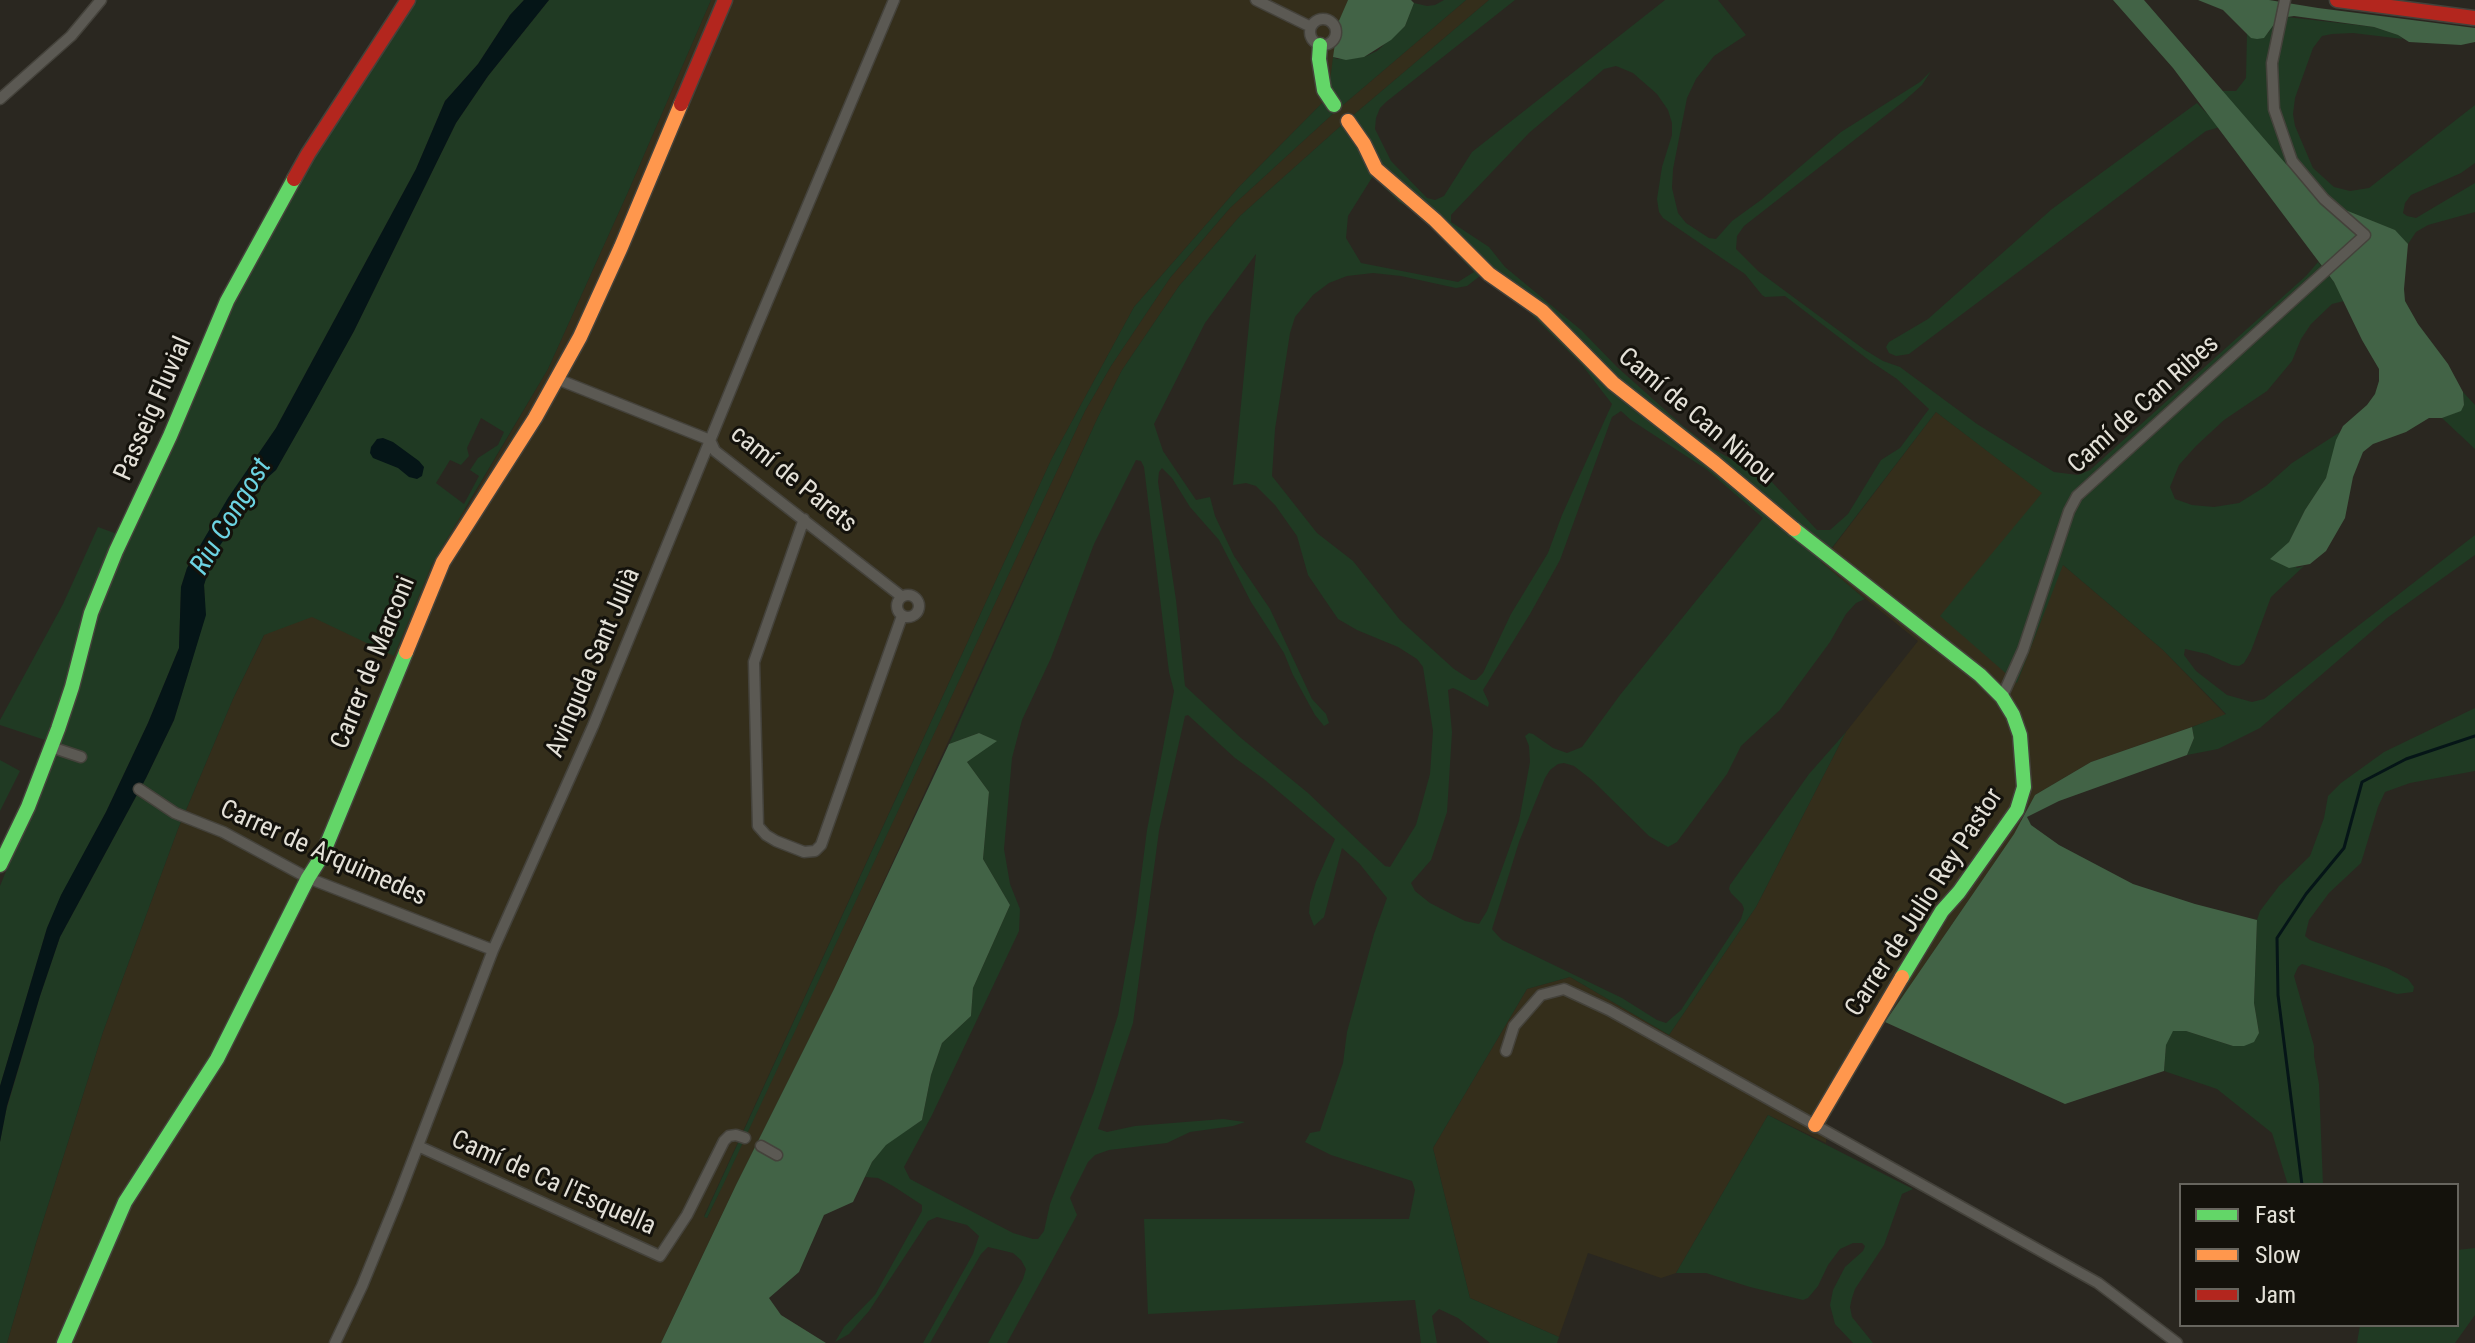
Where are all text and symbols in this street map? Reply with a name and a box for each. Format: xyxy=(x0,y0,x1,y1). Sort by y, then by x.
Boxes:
street label: Camí de Can Ribes xyxy=(2062,329,2226,481)
street label: Passeig Fluvial xyxy=(108,332,200,486)
street label: Camí de Can Ninou xyxy=(1611,342,1781,492)
street label: camí de Parets xyxy=(724,420,862,540)
water label: Riu Congost xyxy=(184,453,280,581)
street label: Avinguda Sant Julià xyxy=(540,564,648,762)
street label: Carrer de Marconi xyxy=(325,572,423,754)
street label: Carrer de Julio Rey Pastor xyxy=(1840,783,2010,1023)
street label: Carrer de Arquimedes xyxy=(215,794,431,914)
street label: Camí de Ca l'Esquella xyxy=(446,1125,660,1243)
legend xyxy=(2179,1183,2459,1327)
text: Fast xyxy=(2255,1201,2296,1229)
text: Slow xyxy=(2255,1241,2301,1269)
text: Jam xyxy=(2255,1281,2296,1309)

